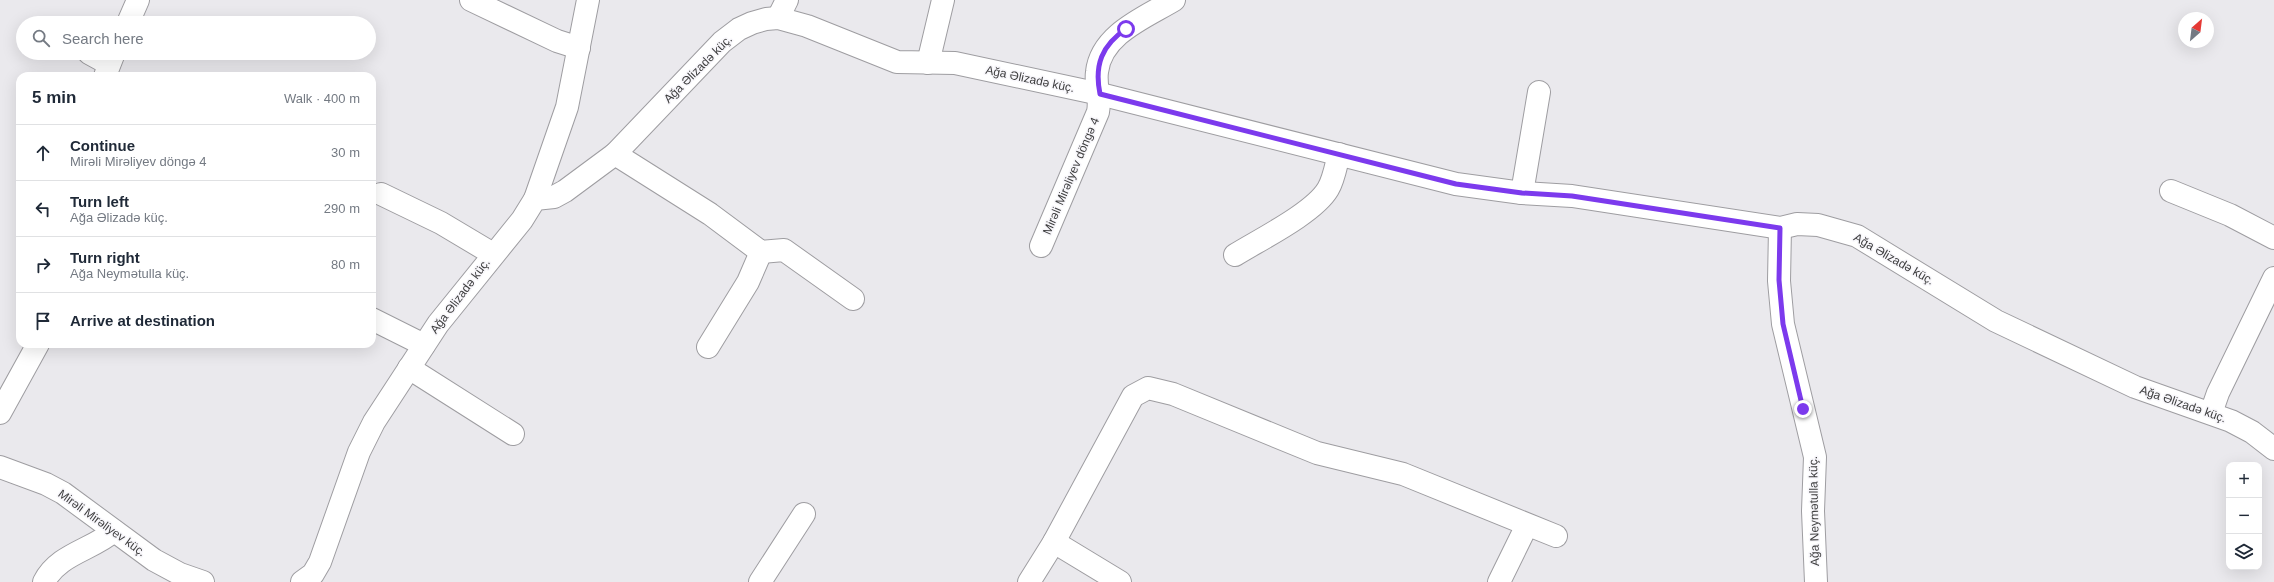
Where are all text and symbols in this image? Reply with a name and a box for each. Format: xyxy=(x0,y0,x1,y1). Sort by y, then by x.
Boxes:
north arrow xyxy=(2178,12,2214,48)
search box xyxy=(16,16,376,60)
route start xyxy=(1117,20,1135,38)
icon: search xyxy=(30,27,52,49)
text: Search here xyxy=(62,30,144,47)
street label: Ağa Əlizadə küç. xyxy=(661,32,735,106)
street label: Ağa Əlizadə küç. xyxy=(984,63,1076,95)
text: 5 min xyxy=(32,88,76,107)
text: Walk · 400 m xyxy=(284,91,360,106)
street label: Mirəli Mirəliyev döngə 4 xyxy=(1040,115,1102,237)
text: Continue xyxy=(70,137,135,154)
icon: ahead xyxy=(32,142,54,164)
text: 30 m xyxy=(331,145,360,160)
text: Mirəli Mirəliyev döngə 4 xyxy=(70,154,207,169)
text: Turn left xyxy=(70,193,129,210)
icon: left xyxy=(32,198,54,220)
text: 290 m xyxy=(324,201,360,216)
text: Ağa Əlizadə küç. xyxy=(70,210,168,225)
street label: Ağa Əlizadə küç. xyxy=(1851,230,1937,288)
text: Turn right xyxy=(70,249,140,266)
icon: right xyxy=(32,254,54,276)
street label: Ağa Əlizadə küç. xyxy=(427,256,493,336)
text: 80 m xyxy=(331,257,360,272)
text: Ağa Neymətulla küç. xyxy=(70,266,189,281)
icon: arrive xyxy=(32,310,54,332)
text: Arrive at destination xyxy=(70,312,215,329)
street label: Ağa Əlizadə küç. xyxy=(2138,383,2228,425)
route end xyxy=(1794,400,1812,418)
street label: Ağa Neymətulla küç. xyxy=(1806,456,1822,566)
map controls xyxy=(2226,462,2262,570)
button: + xyxy=(2226,462,2262,498)
street label: Mirəli Mirəliyev küç. xyxy=(56,487,148,559)
button: − xyxy=(2226,498,2262,534)
button: layers xyxy=(2226,534,2262,570)

